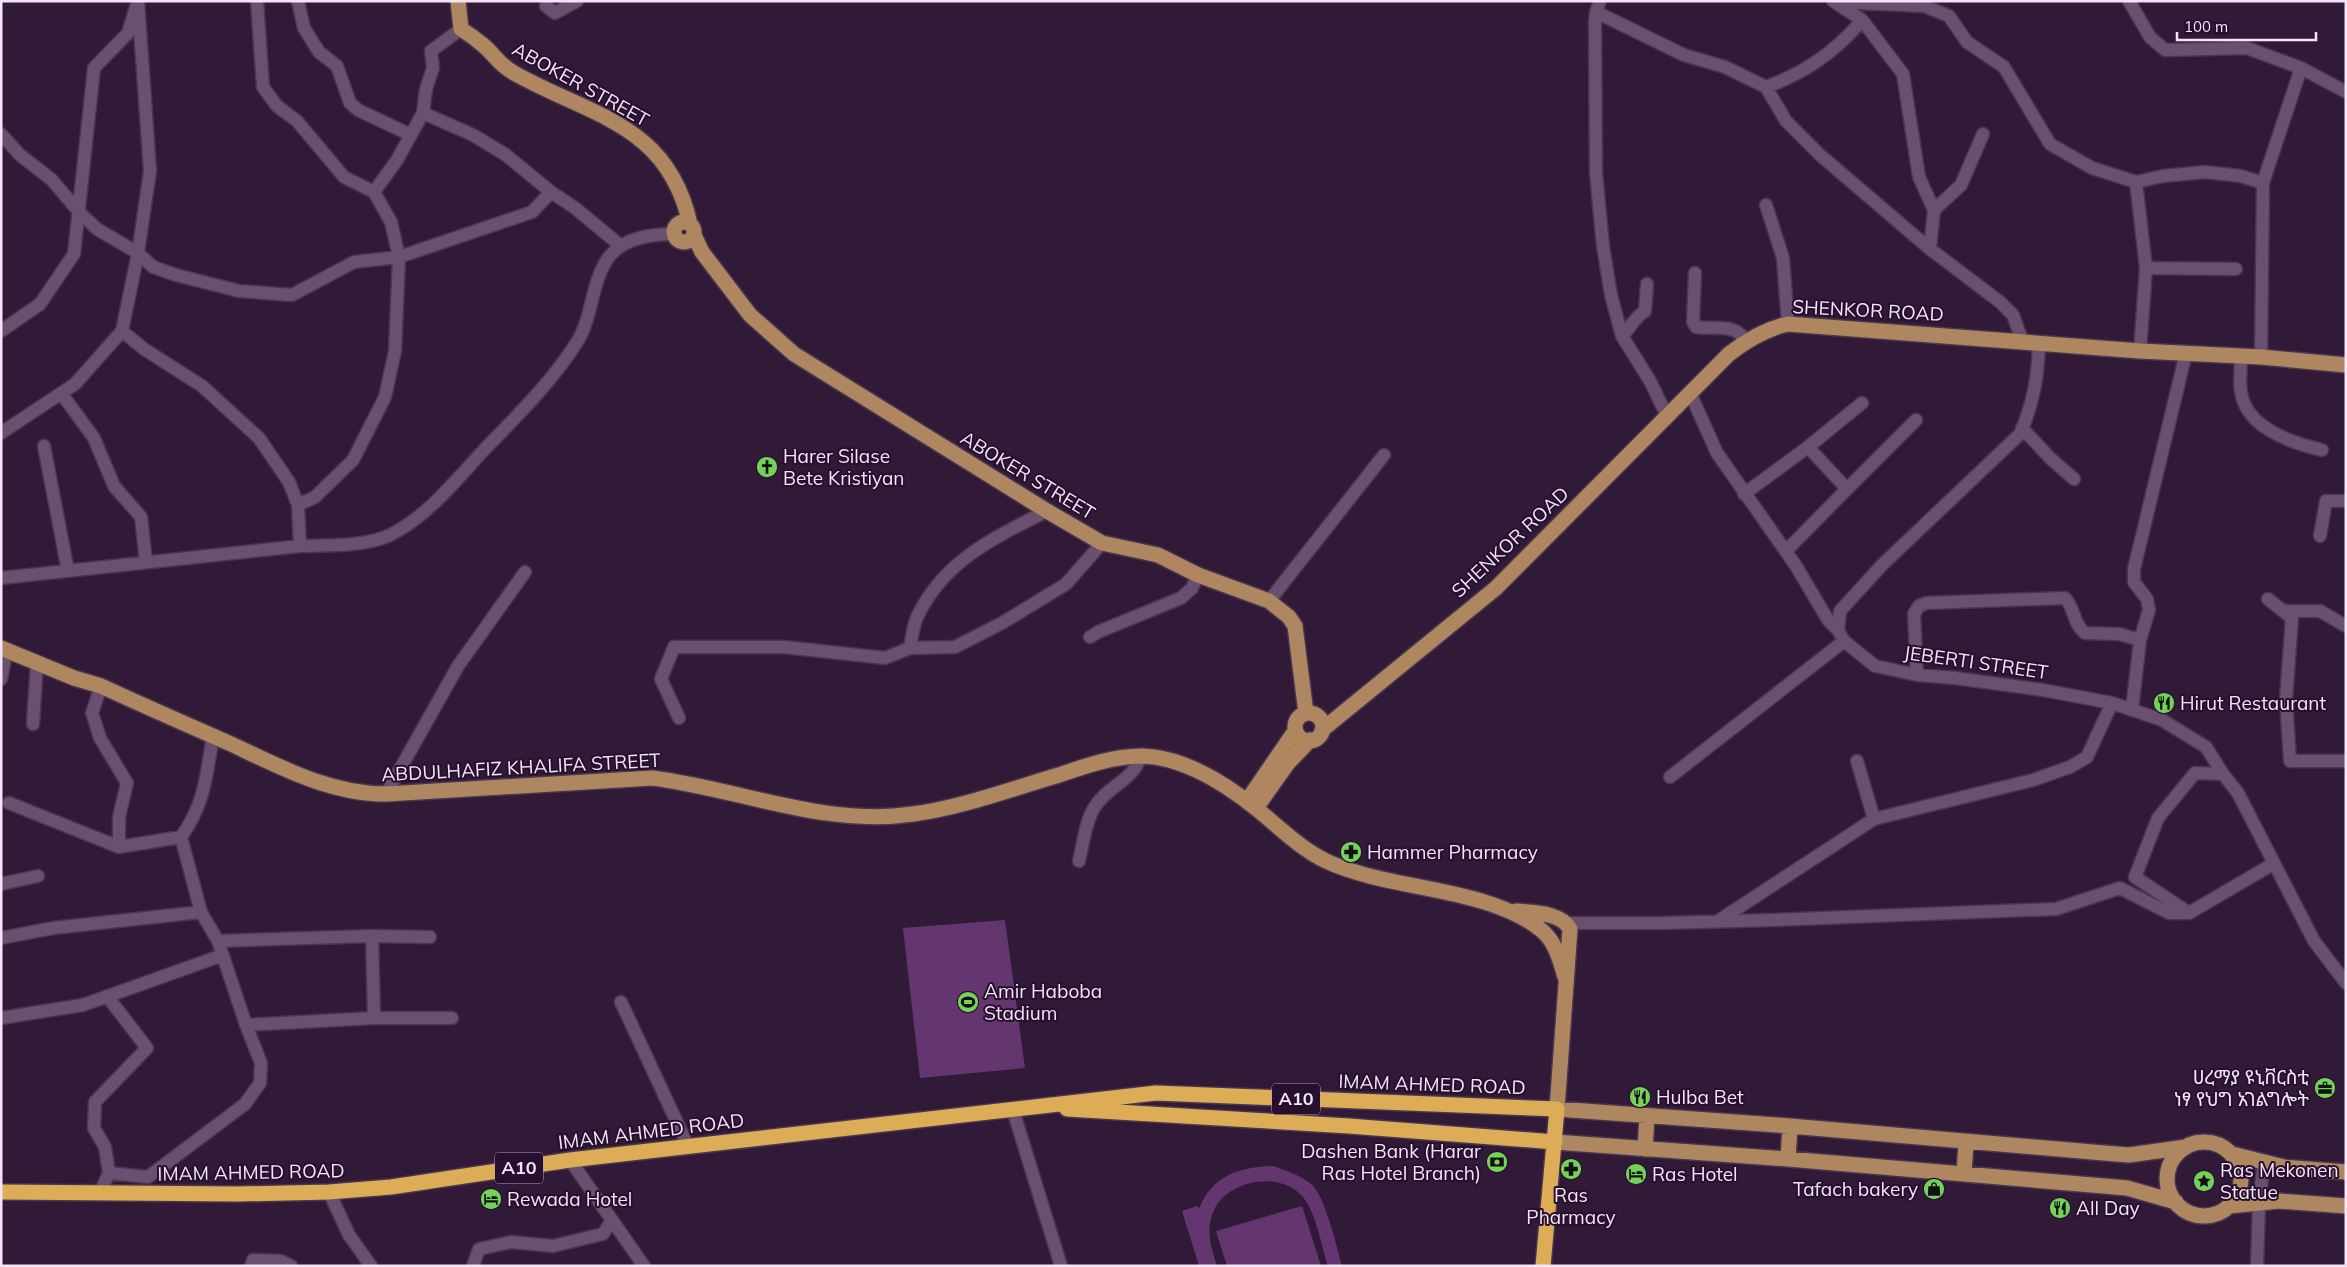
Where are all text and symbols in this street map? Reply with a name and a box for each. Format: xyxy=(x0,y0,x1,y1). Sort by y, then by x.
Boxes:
scale bar xyxy=(2177,10,2316,42)
text: 100 m xyxy=(2184,17,2228,36)
street label: ABOKER STREET xyxy=(508,37,654,132)
street label: SHENKOR ROAD xyxy=(1792,294,1944,326)
street label: ABOKER STREET xyxy=(956,425,1100,525)
place label: Harer Silase Bete Kristiyan xyxy=(783,444,905,490)
church icon: Harer Silase Bete Kristiyan xyxy=(755,455,779,479)
street label: SHENKOR ROAD xyxy=(1446,482,1574,602)
street label: JEBERTI STREET xyxy=(1902,640,2050,684)
restaurant icon: Hirut Restaurant xyxy=(2152,691,2176,715)
place label: Hirut Restaurant xyxy=(2180,691,2326,715)
street label: ABDULHAFIZ KHALIFA STREET xyxy=(381,748,662,786)
pharmacy icon: Hammer Pharmacy xyxy=(1339,840,1363,864)
place label: Hammer Pharmacy xyxy=(1367,840,1538,864)
place label: Amir Haboba Stadium xyxy=(984,979,1102,1025)
sports icon: Amir Haboba Stadium xyxy=(956,990,980,1014)
place label: ሀረማያ ዩኒቨርስቲ ነፃ የህግ አገልግሎት xyxy=(2174,1065,2310,1111)
street label: IMAM AHMED ROAD xyxy=(1338,1069,1526,1099)
office icon: ሀረማያ ዩኒቨርስቲ ነፃ የህግ አገልግሎት xyxy=(2313,1076,2337,1100)
road number: A10 xyxy=(1272,1084,1320,1114)
restaurant icon: Hulba Bet xyxy=(1628,1085,1652,1109)
place label: Hulba Bet xyxy=(1656,1085,1744,1109)
street label: IMAM AHMED ROAD xyxy=(557,1108,745,1154)
place label: Dashen Bank (Harar Ras Hotel Branch) xyxy=(1301,1139,1481,1185)
bank icon: Dashen Bank (Harar Ras Hotel Branch) xyxy=(1485,1150,1509,1174)
road number: A10 xyxy=(495,1152,543,1184)
pharmacy icon: Ras Pharmacy xyxy=(1559,1157,1583,1181)
street label: IMAM AHMED ROAD xyxy=(157,1158,345,1186)
place label: Ras Mekonen Statue xyxy=(2220,1158,2339,1204)
hotel icon: Ras Hotel xyxy=(1624,1162,1648,1186)
place label: Ras Hotel xyxy=(1652,1162,1738,1186)
place icon: Ras Mekonen Statue xyxy=(2192,1169,2216,1193)
place label: Tafach bakery xyxy=(1793,1177,1918,1201)
shop icon: Tafach bakery xyxy=(1922,1177,1946,1201)
place label: Ras Pharmacy xyxy=(1526,1183,1616,1229)
hotel icon: Rewada Hotel xyxy=(479,1187,503,1211)
place label: Rewada Hotel xyxy=(507,1187,632,1211)
restaurant icon: All Day xyxy=(2048,1196,2072,1220)
place label: All Day xyxy=(2076,1196,2140,1220)

